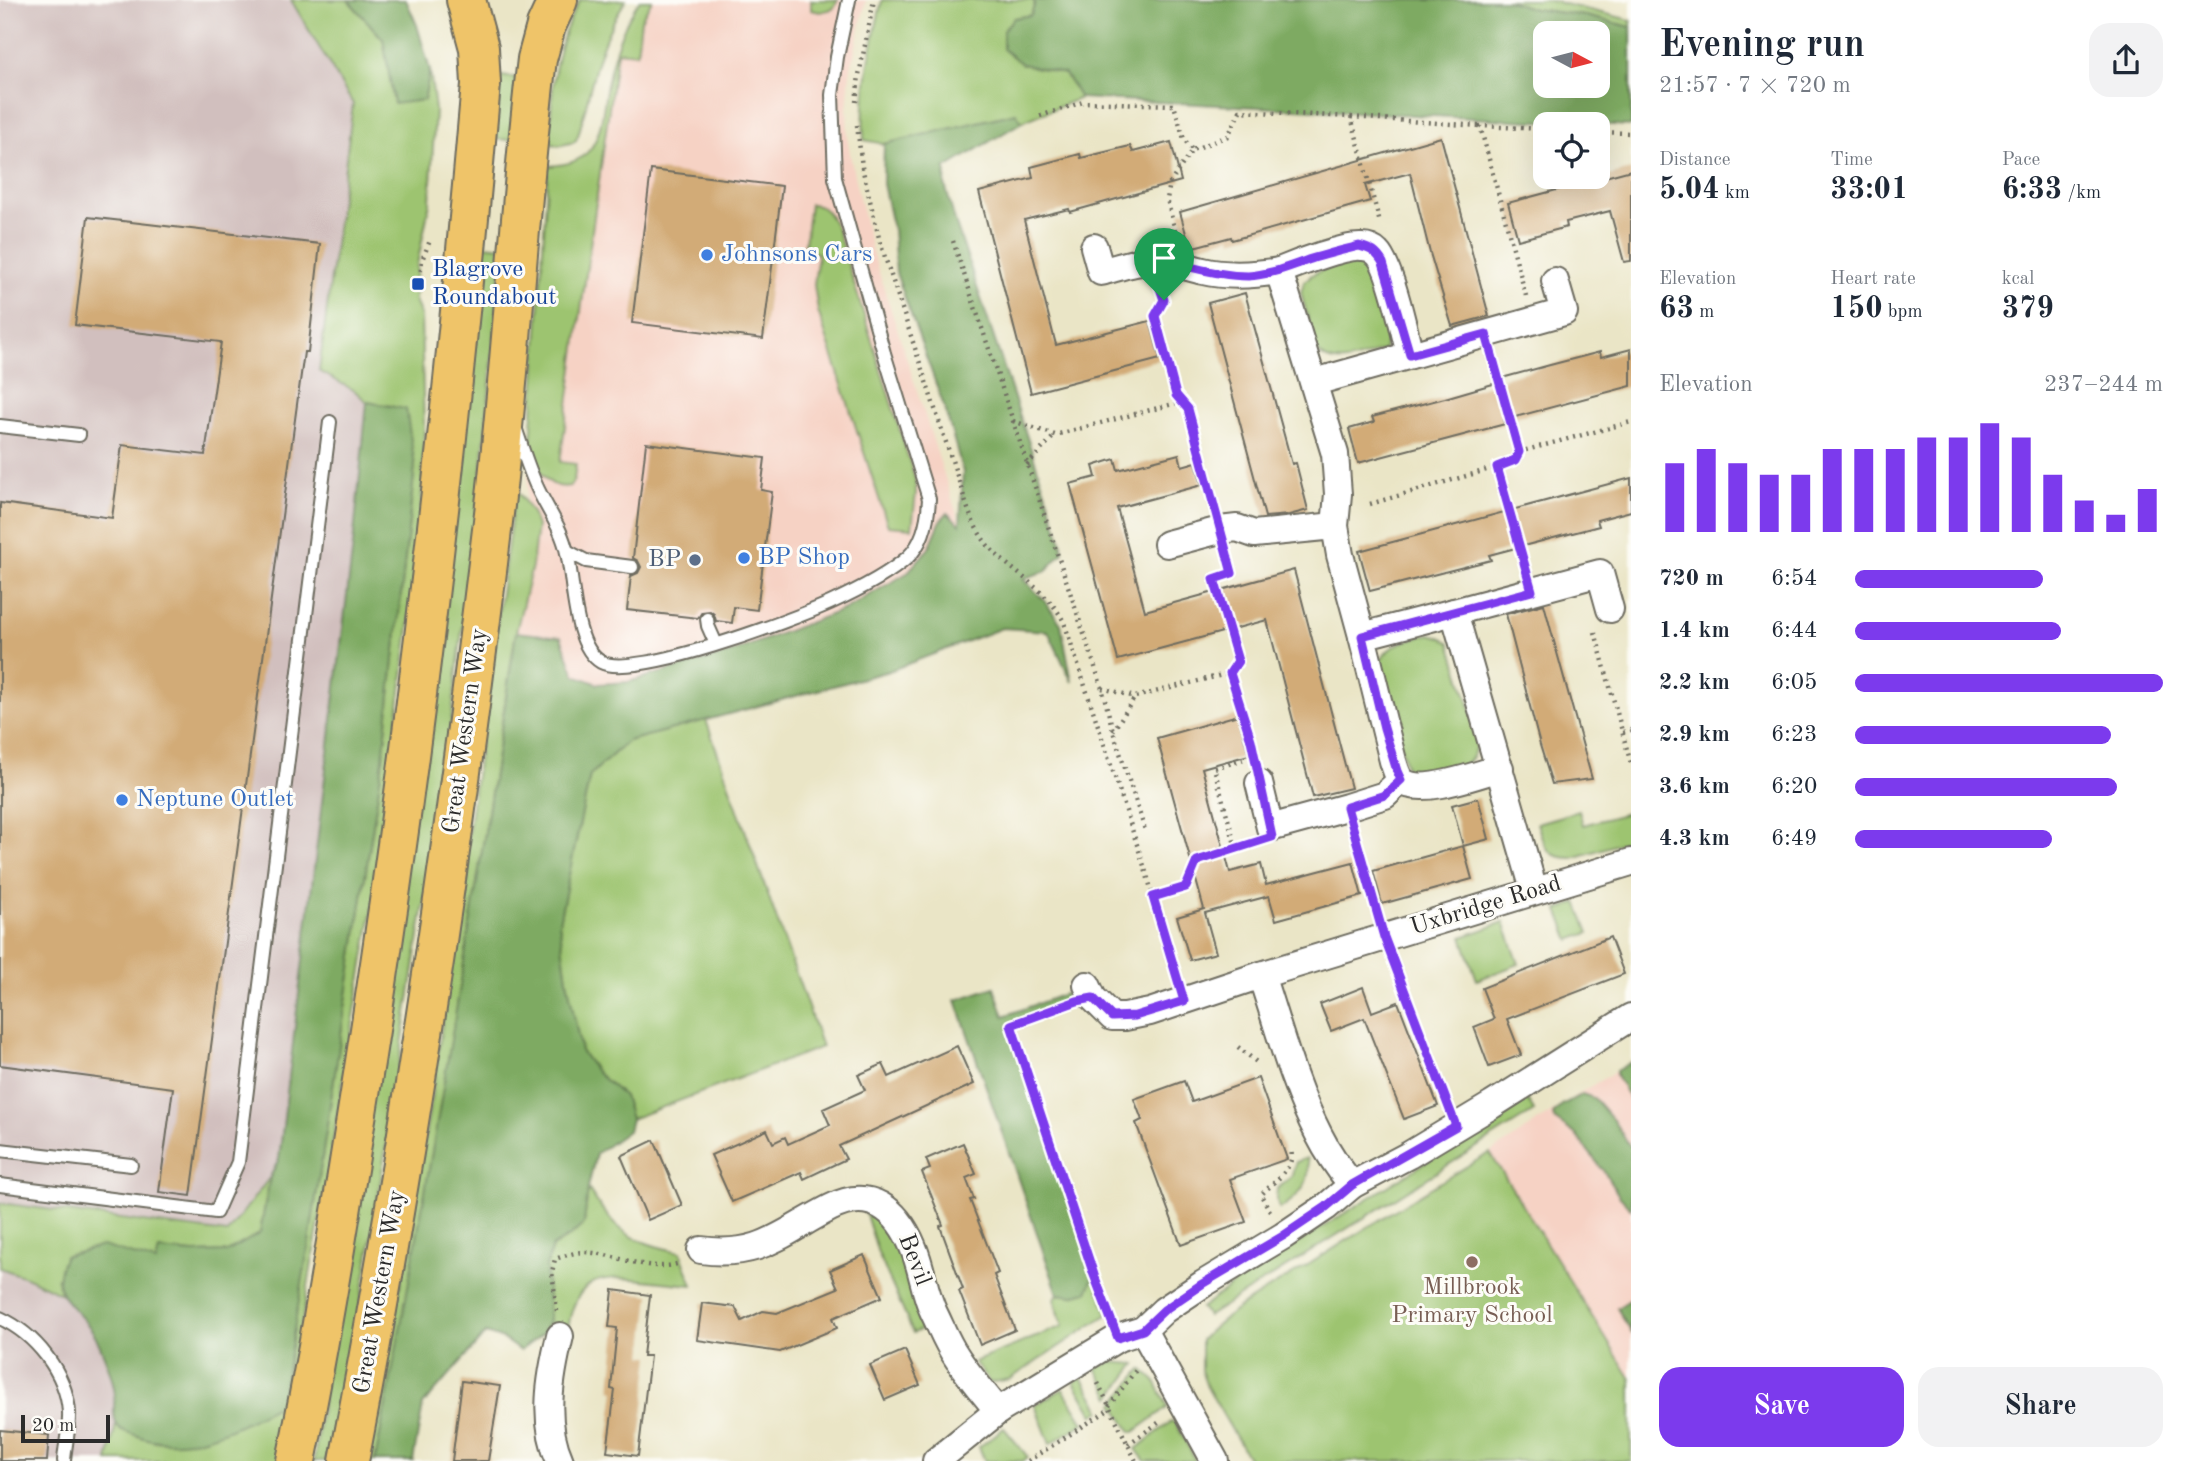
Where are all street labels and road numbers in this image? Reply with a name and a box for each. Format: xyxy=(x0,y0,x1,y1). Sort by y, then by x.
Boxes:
street label: Great Western Way xyxy=(440,627,492,835)
street label: Uxbridge Road xyxy=(1408,872,1564,940)
street label: Great Western Way xyxy=(350,1188,410,1396)
street label: Bevil xyxy=(893,1231,935,1289)

